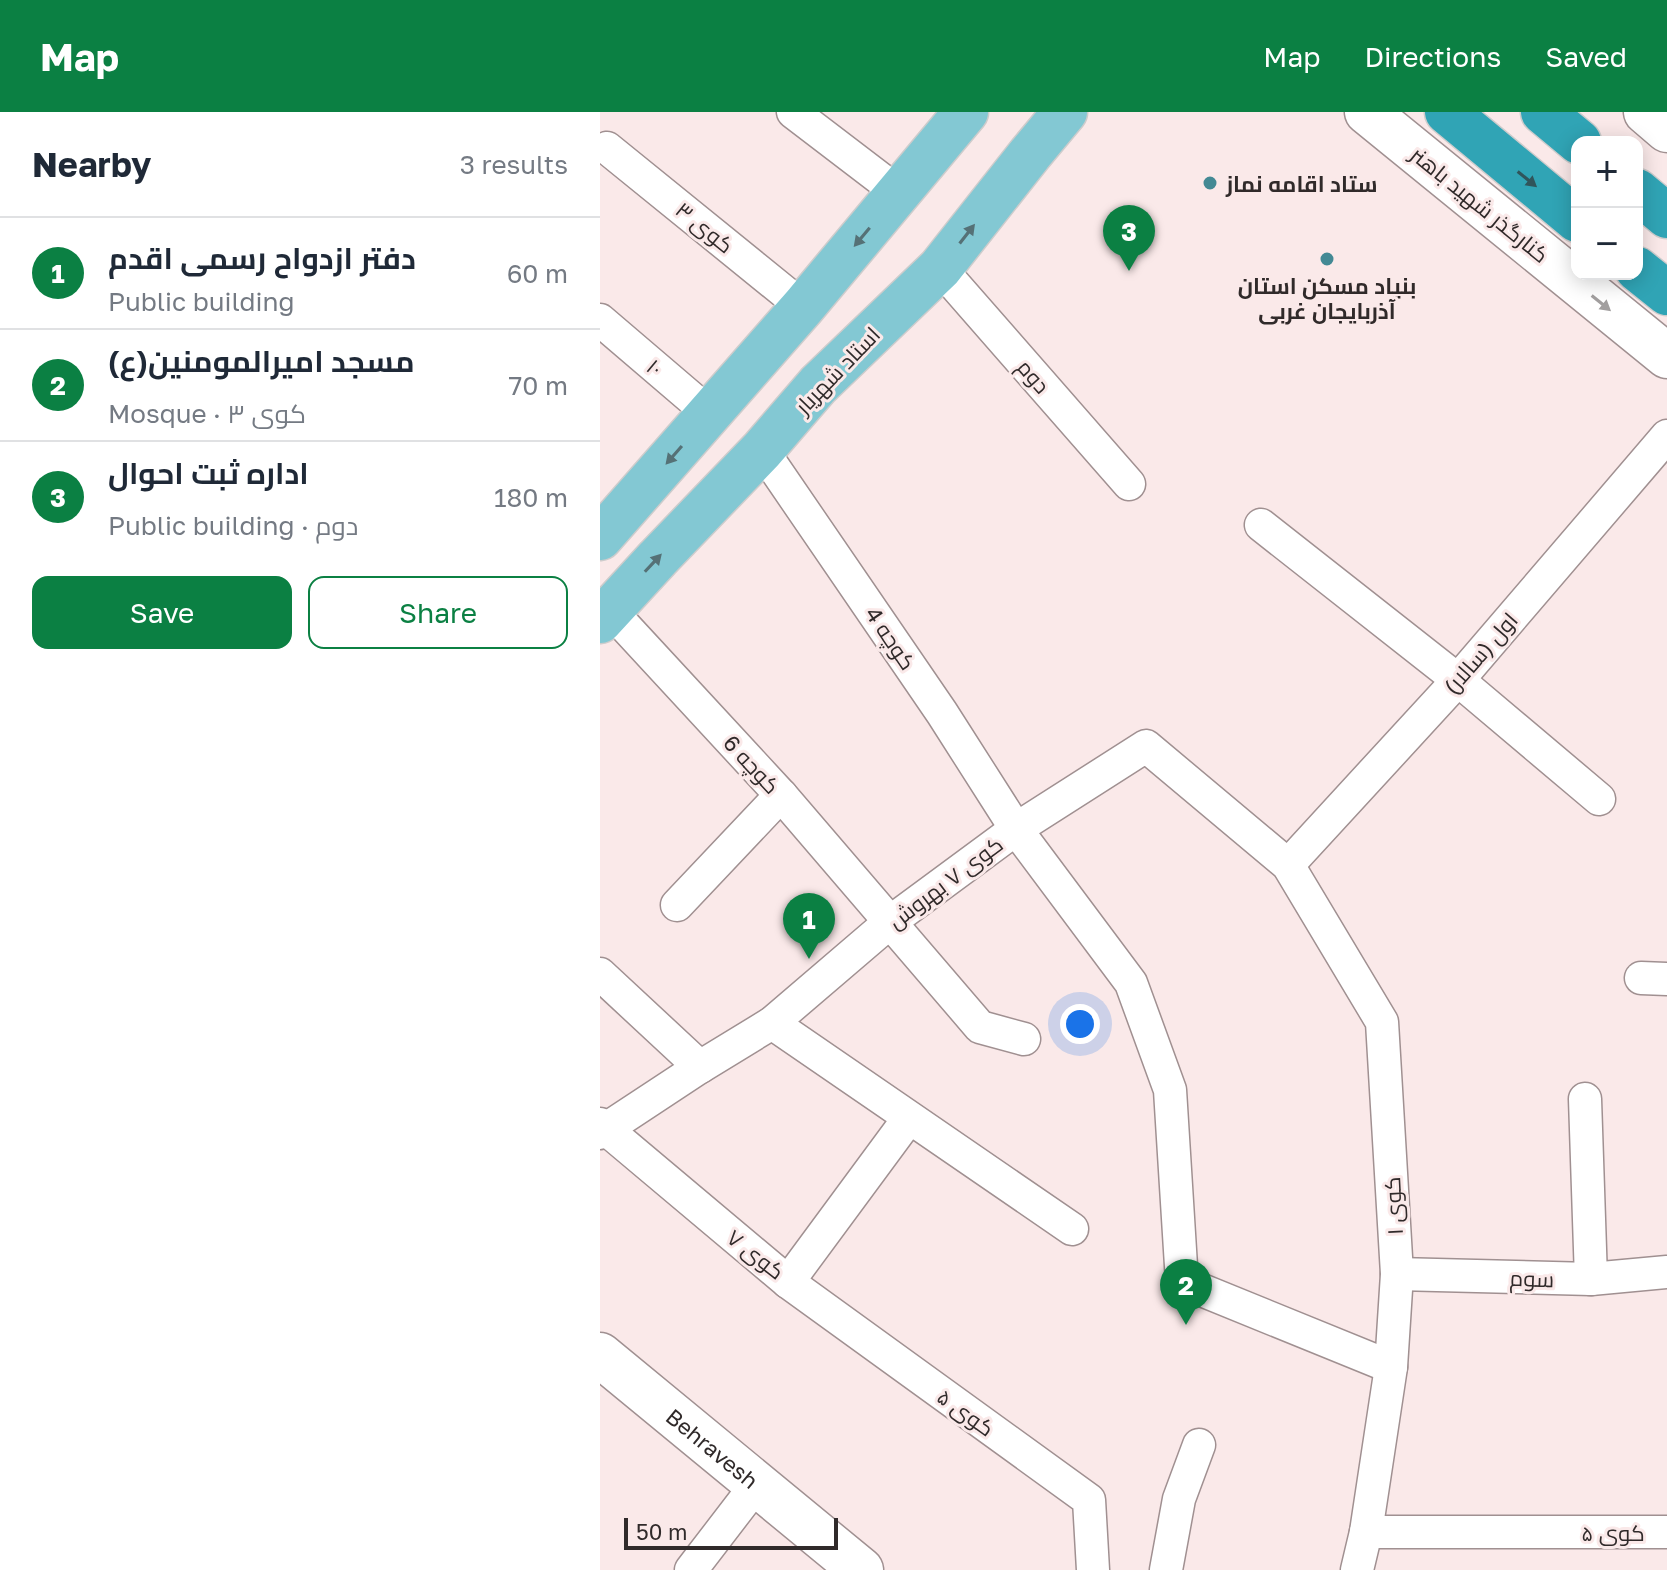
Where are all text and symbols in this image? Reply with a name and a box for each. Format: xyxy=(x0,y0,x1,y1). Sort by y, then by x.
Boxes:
text: Map xyxy=(40,34,119,79)
text: Map xyxy=(1263,40,1320,73)
text: Directions xyxy=(1364,40,1501,73)
text: Saved xyxy=(1545,40,1627,73)
map controls xyxy=(1571,136,1643,280)
button: + xyxy=(1571,136,1643,208)
street label: کنارگذر شهید باهنر xyxy=(1403,139,1554,269)
text: Nearby xyxy=(32,144,152,184)
text: 3 results xyxy=(460,149,568,180)
place label: ستاد اقامه نماز xyxy=(1225,170,1378,197)
one-way arrow xyxy=(1517,170,1537,187)
marker: ستاد اقامه نماز xyxy=(1201,174,1219,192)
street label: کوی ۳ xyxy=(671,196,739,258)
pin: 3 xyxy=(1103,205,1155,271)
button: − xyxy=(1571,208,1643,280)
one-way arrow xyxy=(958,224,974,244)
one-way arrow xyxy=(854,226,871,246)
text: دفتر ازدواح رسمی اقدم xyxy=(108,240,416,276)
marker: بنیاد مسکن استان آذربایجان غربی xyxy=(1318,250,1336,268)
text: 1 xyxy=(51,258,65,289)
text: 60 m xyxy=(507,258,568,289)
place label: بنیاد مسکن استان آذربایجان غربی xyxy=(1238,272,1416,325)
text: Public building xyxy=(108,286,294,317)
one-way arrow xyxy=(1591,294,1612,311)
street label: استاد شهریار xyxy=(787,321,886,421)
text: مسجد امیرالمومنین(ع) xyxy=(108,343,415,379)
street label: ۱۰ xyxy=(642,353,668,381)
street label: دوم xyxy=(1010,353,1056,401)
text: 2 xyxy=(50,370,66,401)
text: 70 m xyxy=(509,370,568,401)
text: Mosque · کوی ۳ xyxy=(108,398,306,429)
one-way arrow xyxy=(666,444,683,464)
text: اداره ثبت احوال xyxy=(108,455,309,491)
text: 3 xyxy=(50,482,66,513)
text: 180 m xyxy=(494,482,568,513)
text: Public building · دوم xyxy=(108,510,358,541)
one-way arrow xyxy=(643,554,661,573)
button: Save xyxy=(32,576,292,649)
button: Share xyxy=(308,576,568,649)
street label: کوچه 4 xyxy=(858,601,922,676)
street label: اول (سالار) xyxy=(1437,607,1523,699)
street label: کوچه 6 xyxy=(717,729,786,800)
street label: کوی ۷ بهروش xyxy=(882,830,1008,935)
pin: 1 xyxy=(783,893,835,959)
your location xyxy=(1060,1004,1100,1044)
street label: کوی ۱ xyxy=(1378,1176,1408,1236)
street label: کوی ۷ xyxy=(722,1223,790,1285)
pin: 2 xyxy=(1160,1259,1212,1325)
street label: سوم xyxy=(1509,1264,1555,1295)
street label: کوی ۵ xyxy=(932,1382,1000,1442)
street label: Behravesh xyxy=(661,1402,764,1494)
scale bar xyxy=(624,1514,838,1550)
text: 50 m xyxy=(636,1518,687,1545)
street label: کوی ۵ xyxy=(1581,1519,1645,1546)

